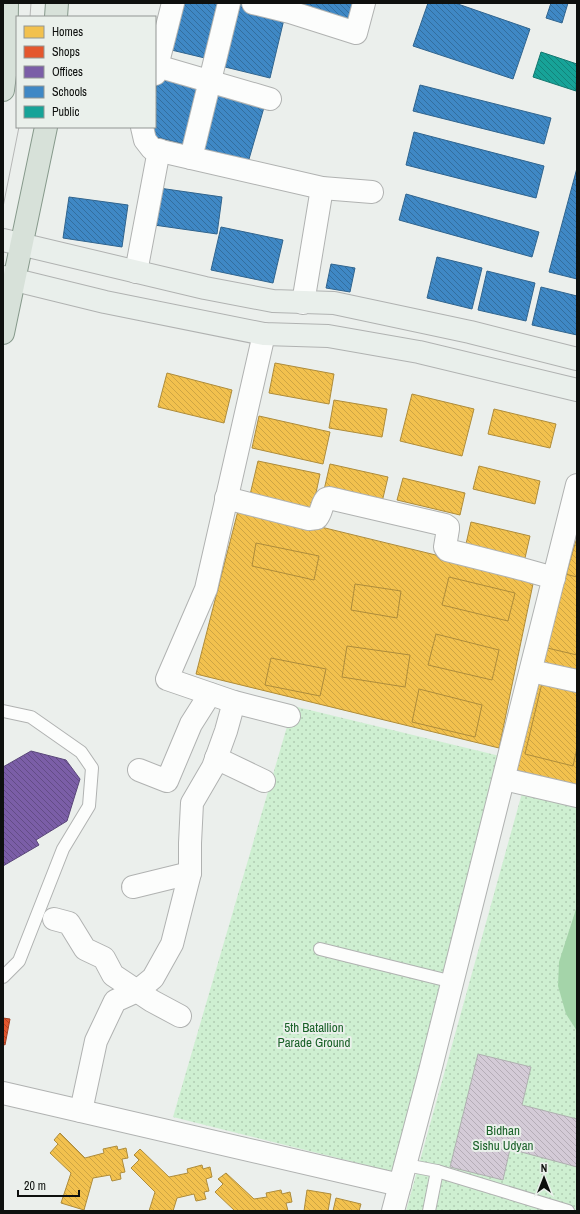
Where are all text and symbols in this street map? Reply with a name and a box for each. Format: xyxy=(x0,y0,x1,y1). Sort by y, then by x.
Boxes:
legend xyxy=(16,16,156,128)
text: Homes xyxy=(52,24,83,40)
text: Shops xyxy=(52,44,80,60)
text: Offices xyxy=(52,64,83,80)
text: Schools xyxy=(52,84,87,100)
text: Public xyxy=(52,104,79,120)
park label: 5th Batallion Parade Ground xyxy=(278,1019,351,1051)
park label: Bidhan Sishu Udyan xyxy=(472,1122,534,1154)
north arrow xyxy=(524,1158,564,1198)
text: N xyxy=(541,1161,547,1175)
scale bar xyxy=(18,1172,79,1198)
text: 20 m xyxy=(24,1178,46,1194)

